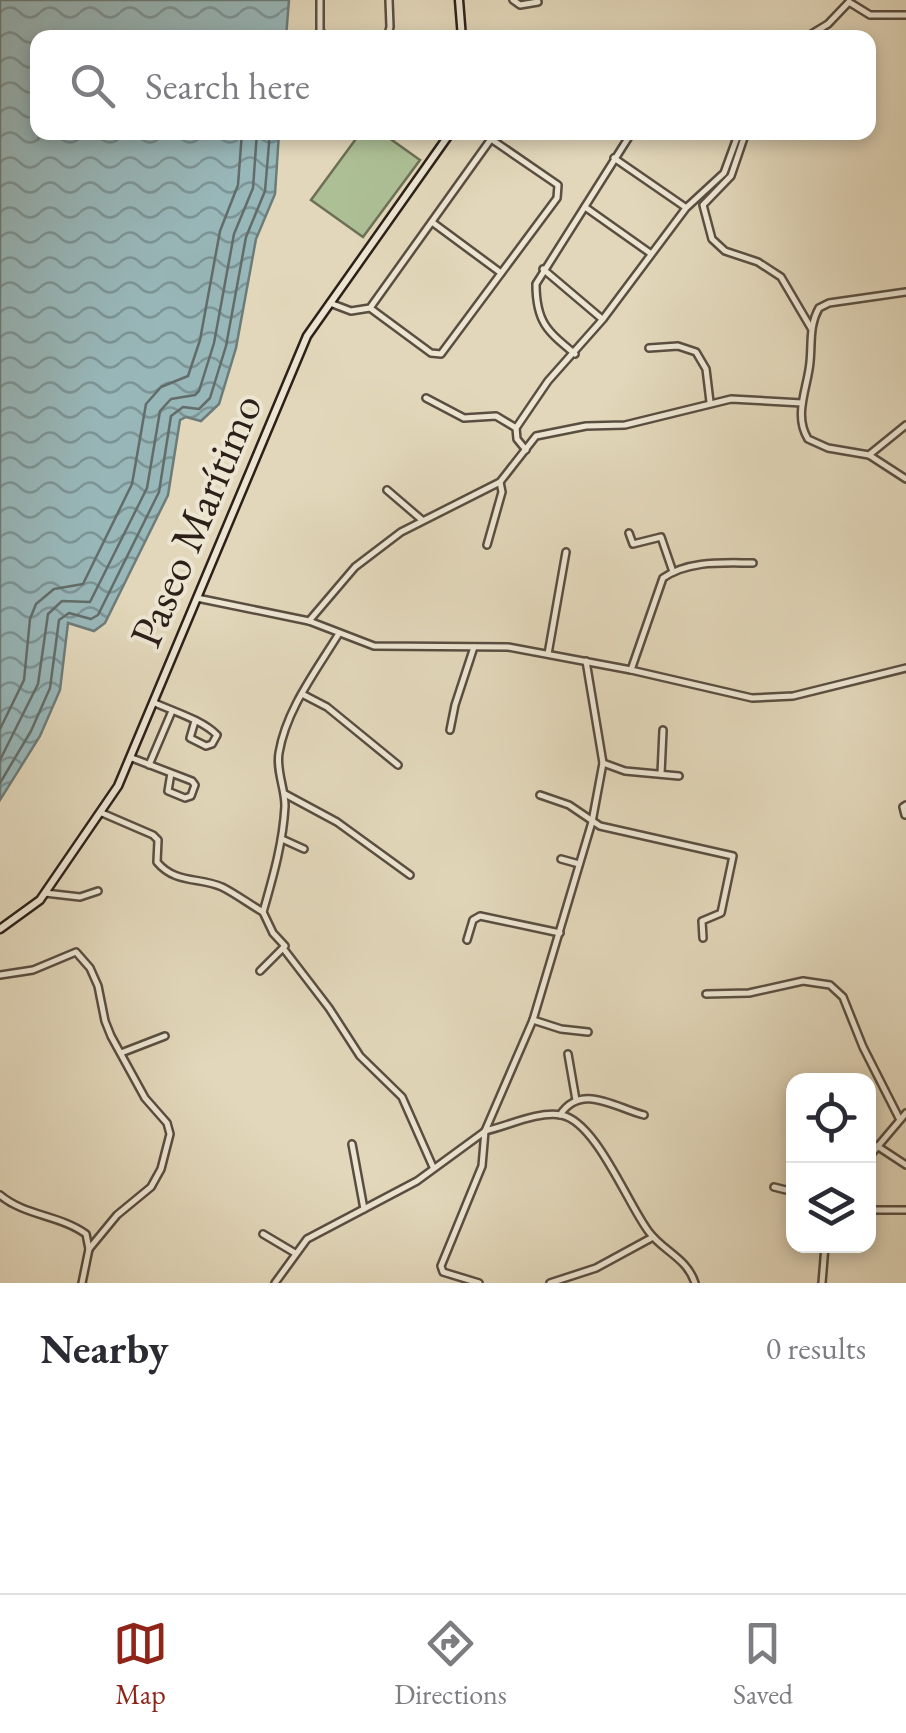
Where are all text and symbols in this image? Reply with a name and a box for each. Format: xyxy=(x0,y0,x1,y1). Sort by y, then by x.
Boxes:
search box xyxy=(30,30,876,140)
icon: search xyxy=(65,58,120,113)
text: Search here xyxy=(145,61,310,110)
street label: Paseo Marítimo xyxy=(116,385,274,655)
map controls xyxy=(786,1073,876,1253)
button: locate xyxy=(786,1073,876,1163)
button: layers xyxy=(786,1163,876,1253)
text: Nearby xyxy=(40,1321,169,1376)
text: 0 results xyxy=(766,1327,866,1369)
tab: Map xyxy=(113,1616,168,1712)
tab: Directions xyxy=(394,1616,507,1712)
tab: Saved xyxy=(733,1616,793,1712)

